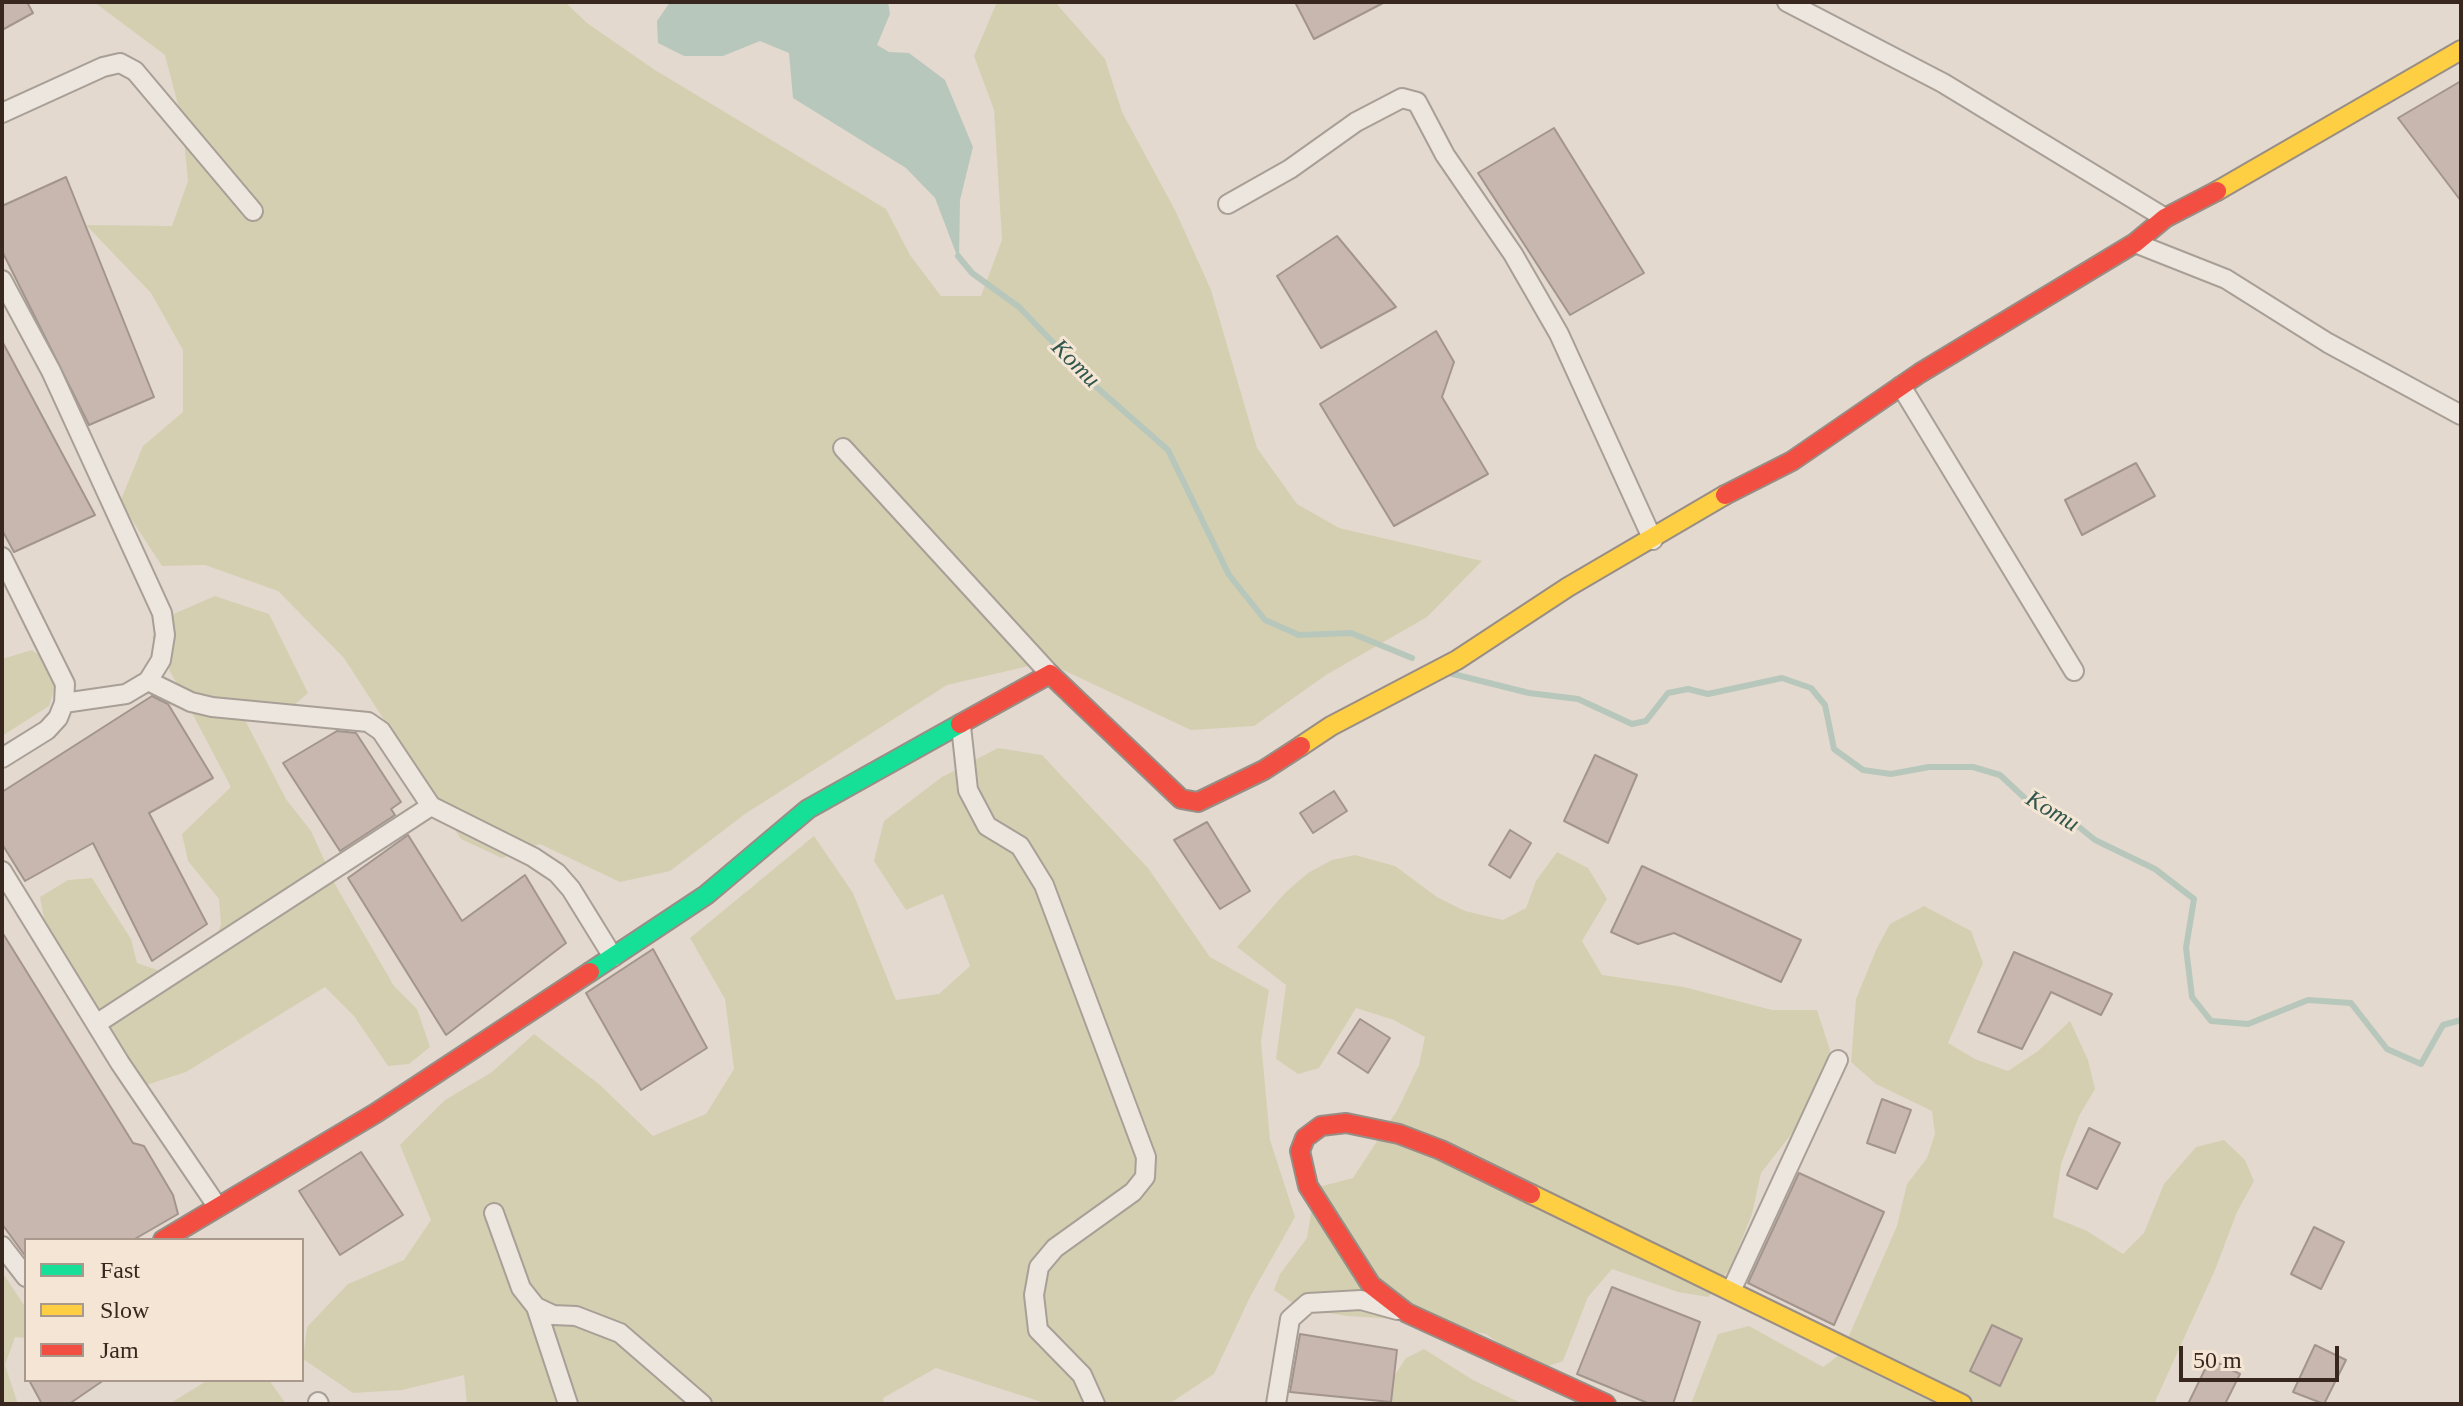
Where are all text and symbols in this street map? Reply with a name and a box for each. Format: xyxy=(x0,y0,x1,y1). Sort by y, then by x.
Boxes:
water label: Komu xyxy=(1045,334,1105,394)
water label: Komu xyxy=(2020,785,2084,839)
legend xyxy=(24,1238,304,1382)
text: Fast xyxy=(100,1257,140,1283)
text: Slow xyxy=(100,1297,149,1323)
scale bar xyxy=(2183,1330,2343,1380)
text: Jam xyxy=(100,1337,139,1363)
text: 50 m xyxy=(2193,1347,2242,1373)

